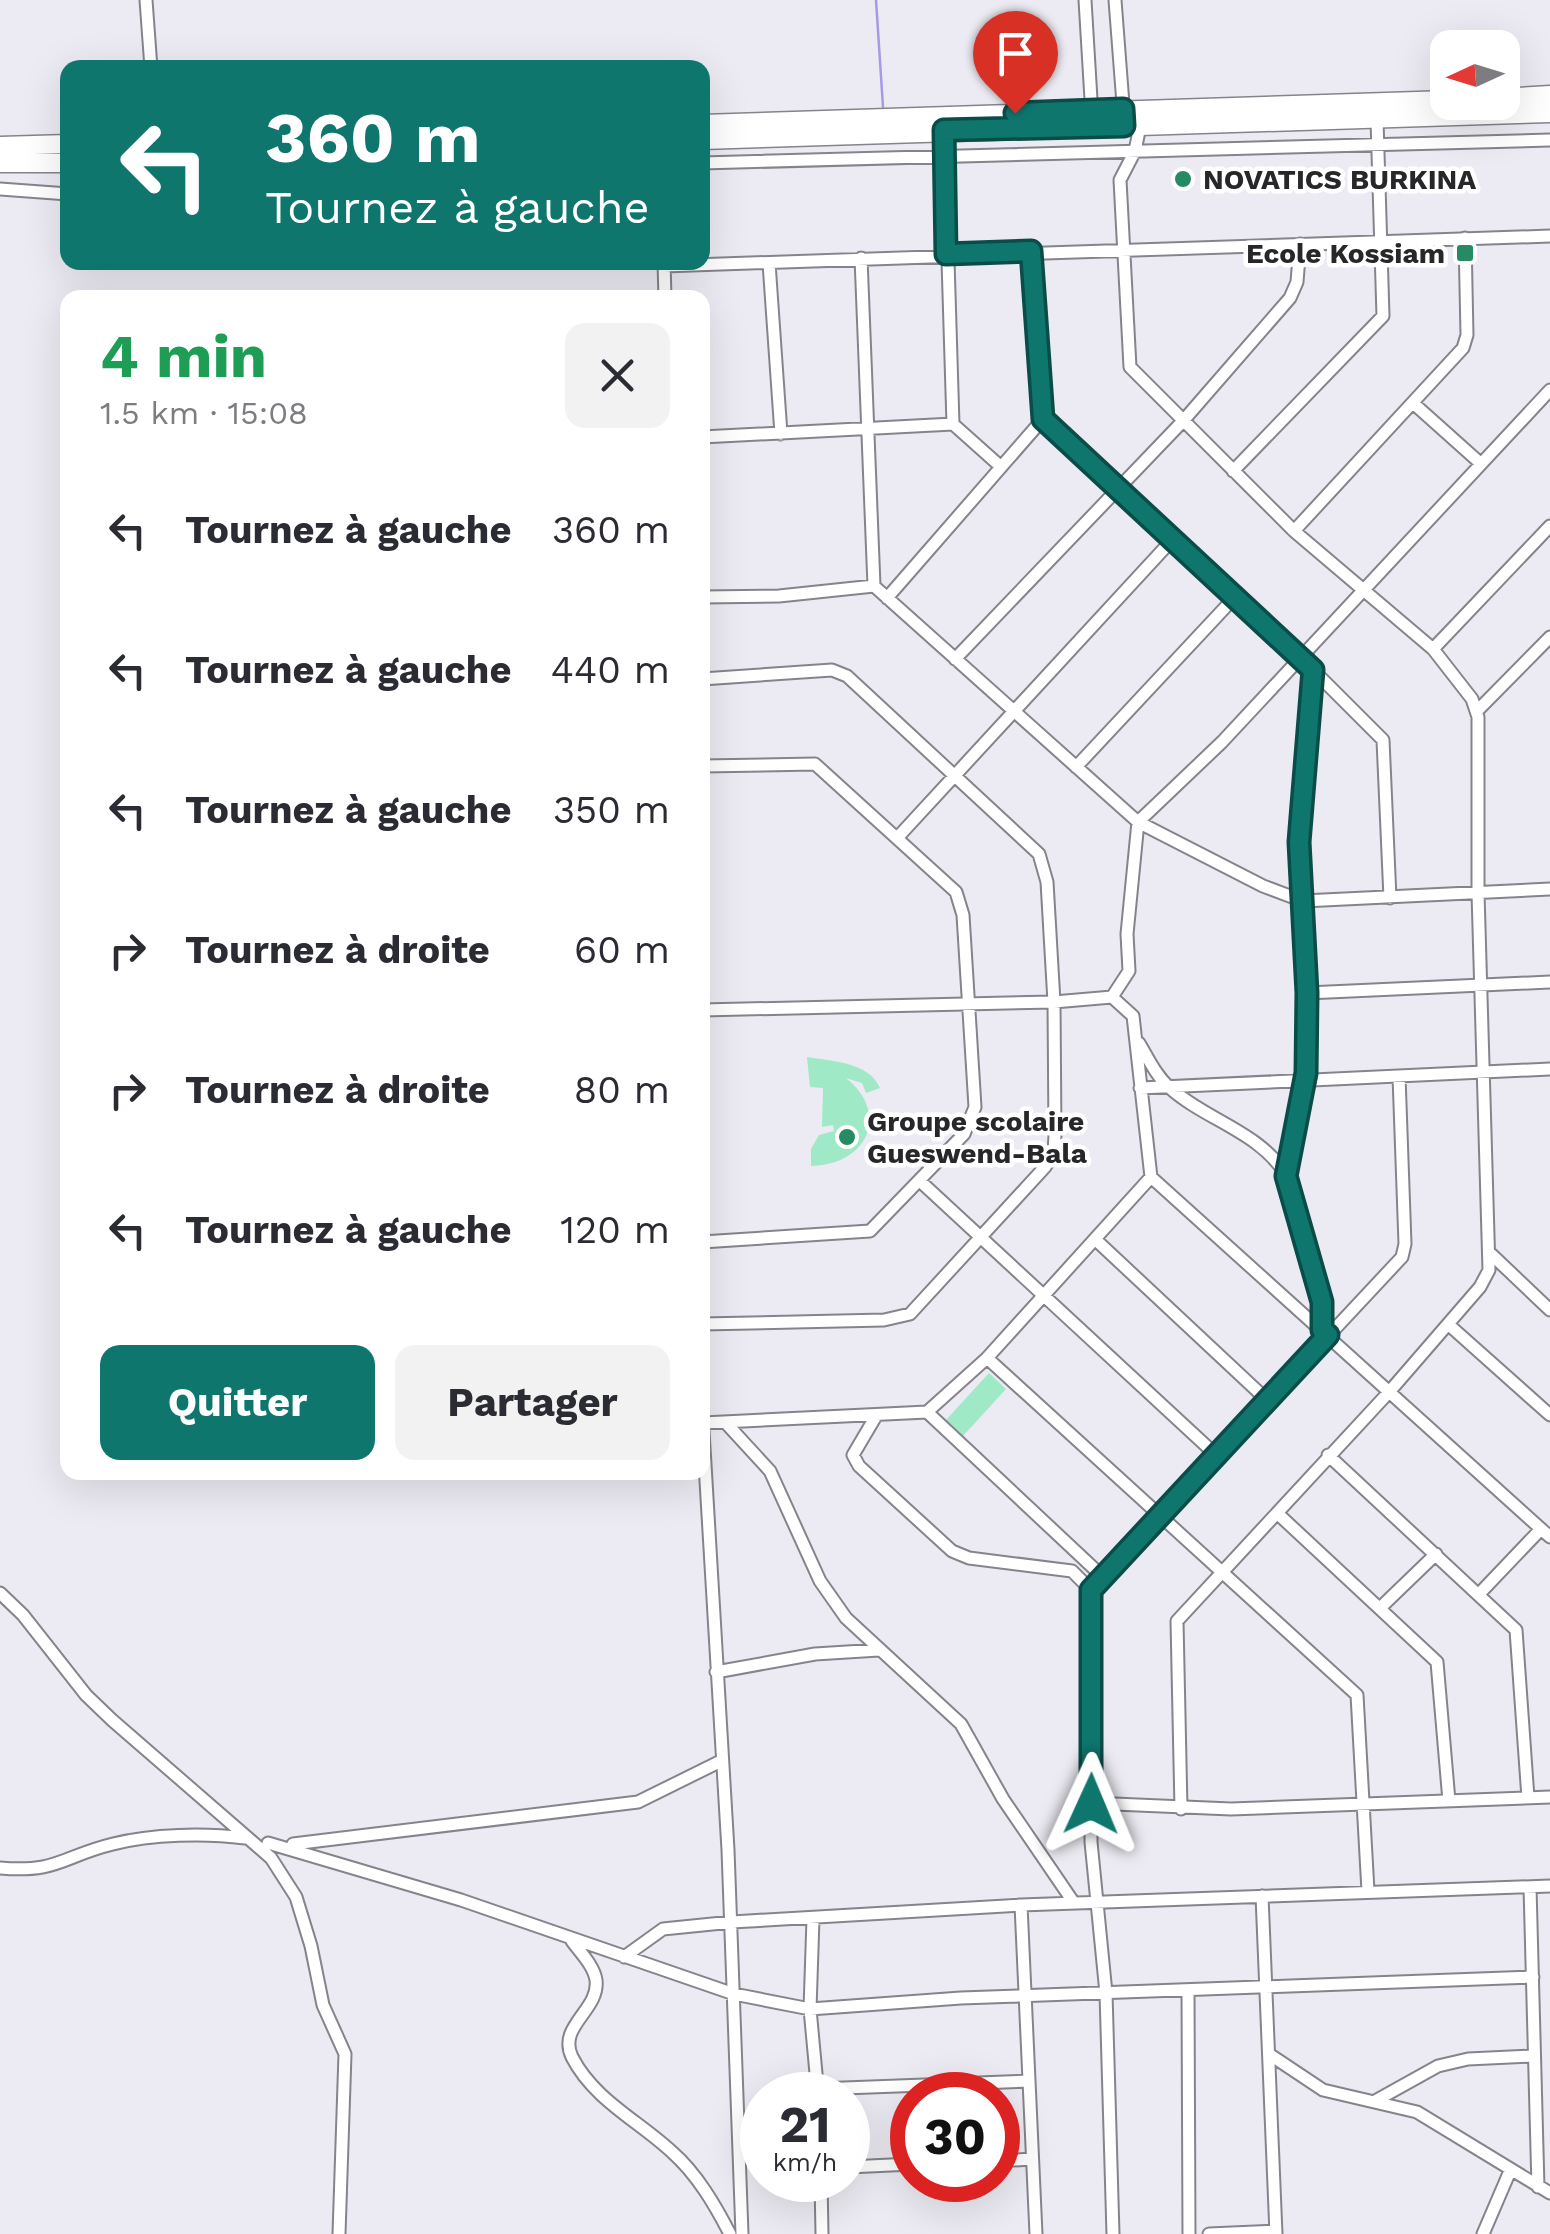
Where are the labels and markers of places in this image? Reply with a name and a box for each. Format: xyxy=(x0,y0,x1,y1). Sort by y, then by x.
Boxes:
pin xyxy=(973,11,1058,114)
place label: NOVATICS BURKINA xyxy=(1203,163,1476,196)
marker: NOVATICS BURKINA xyxy=(1172,168,1194,190)
place label: Ecole Kossiam xyxy=(1246,237,1445,270)
marker: Ecole Kossiam xyxy=(1454,242,1476,264)
place label: Groupe scolaire Gueswend-Bala xyxy=(867,1105,1088,1170)
marker: Groupe scolaire Gueswend-Bala xyxy=(836,1126,858,1148)

